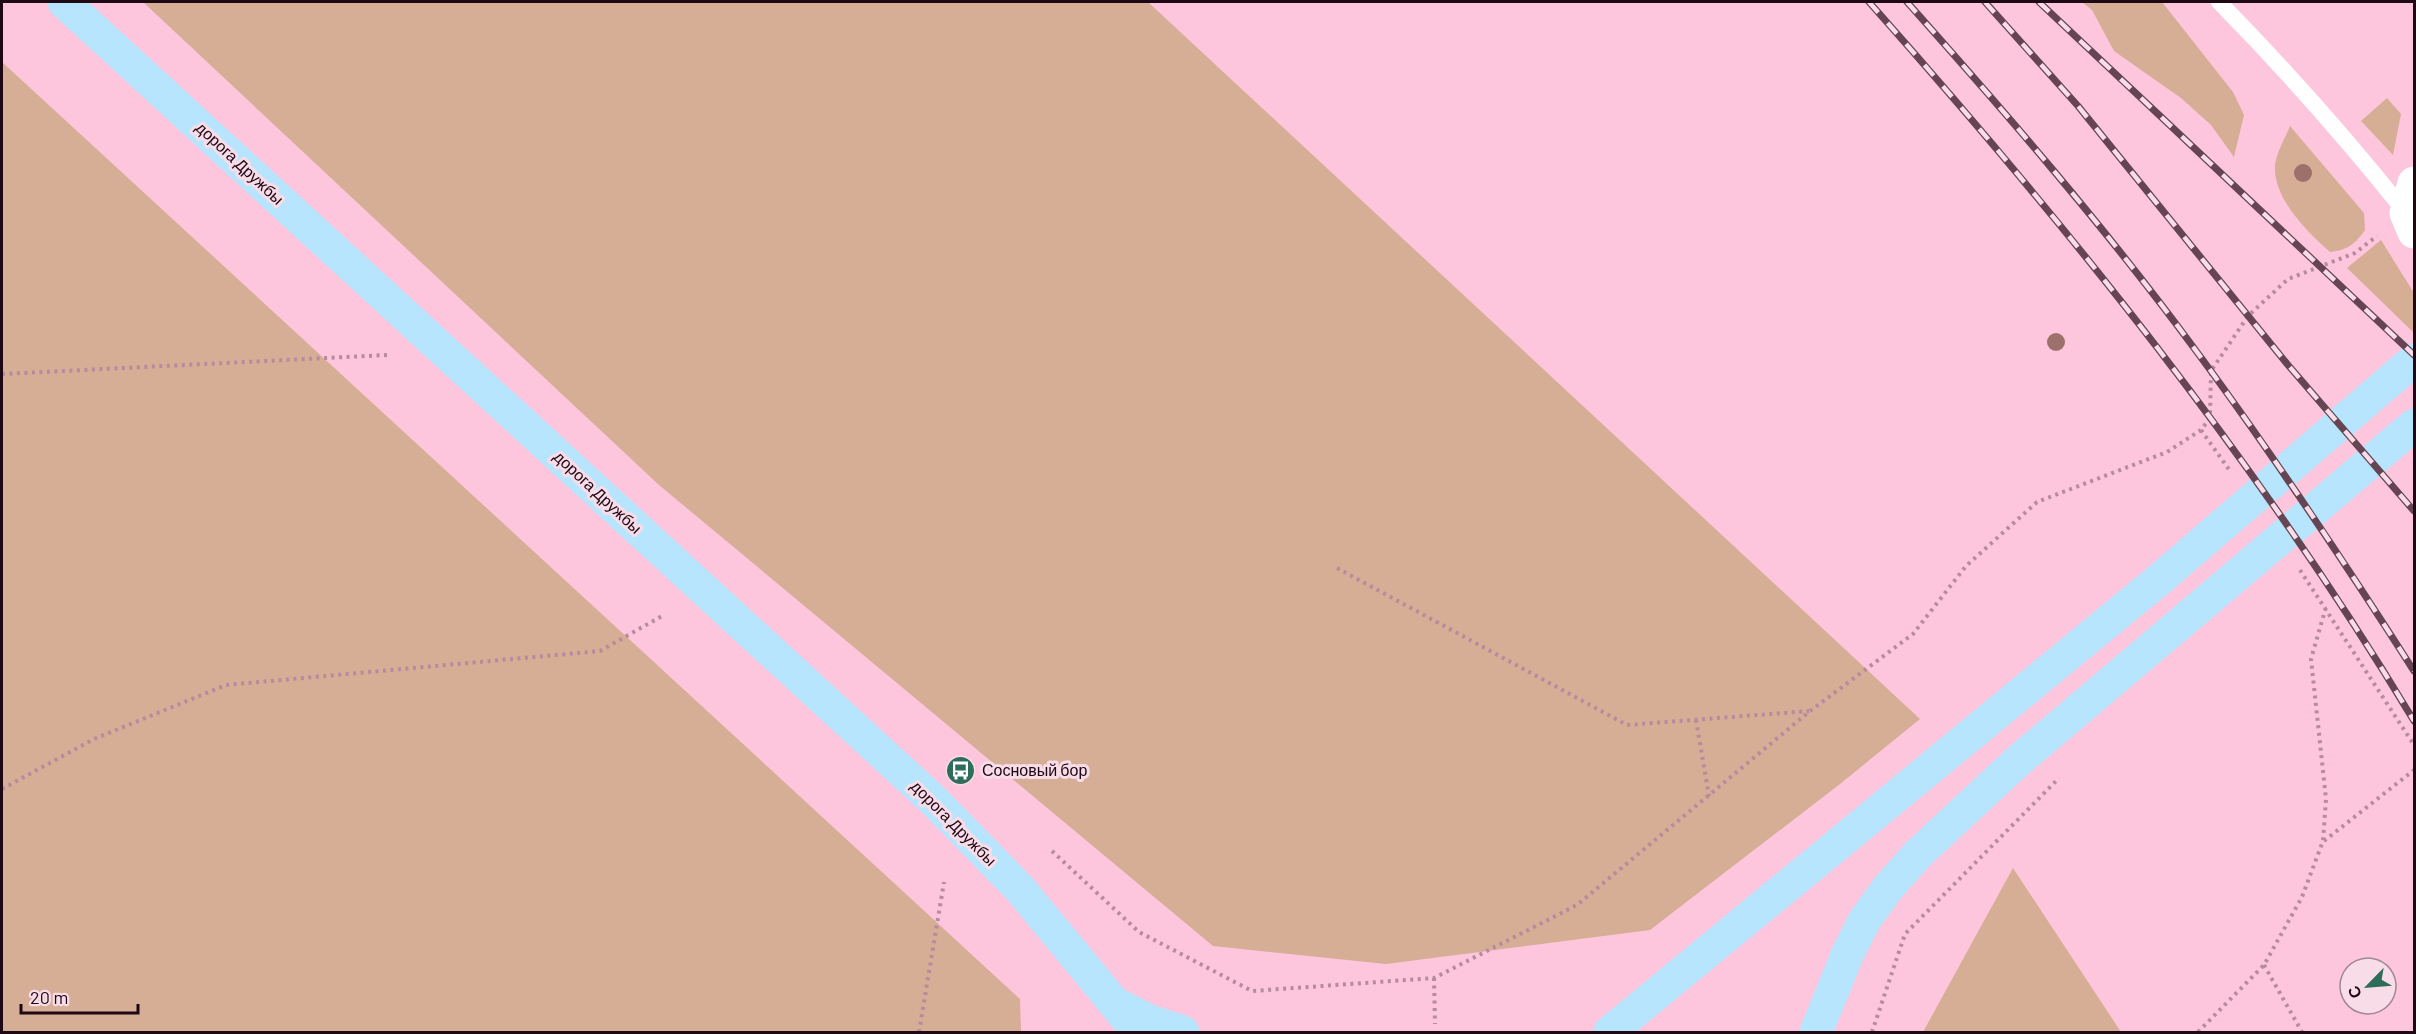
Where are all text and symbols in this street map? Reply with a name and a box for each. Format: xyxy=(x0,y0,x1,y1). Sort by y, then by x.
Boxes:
street label: дорога Дружбы xyxy=(193,117,288,208)
street label: дорога Дружбы xyxy=(551,446,646,537)
bus stop icon: Сосновый бор xyxy=(945,754,977,786)
place label: Сосновый бор xyxy=(982,760,1087,779)
street label: дорога Дружбы xyxy=(908,776,1001,869)
north arrow xyxy=(2338,956,2398,1016)
scale bar xyxy=(21,977,138,1015)
text: С xyxy=(2343,983,2365,1002)
text: 20 m xyxy=(30,986,68,1008)

